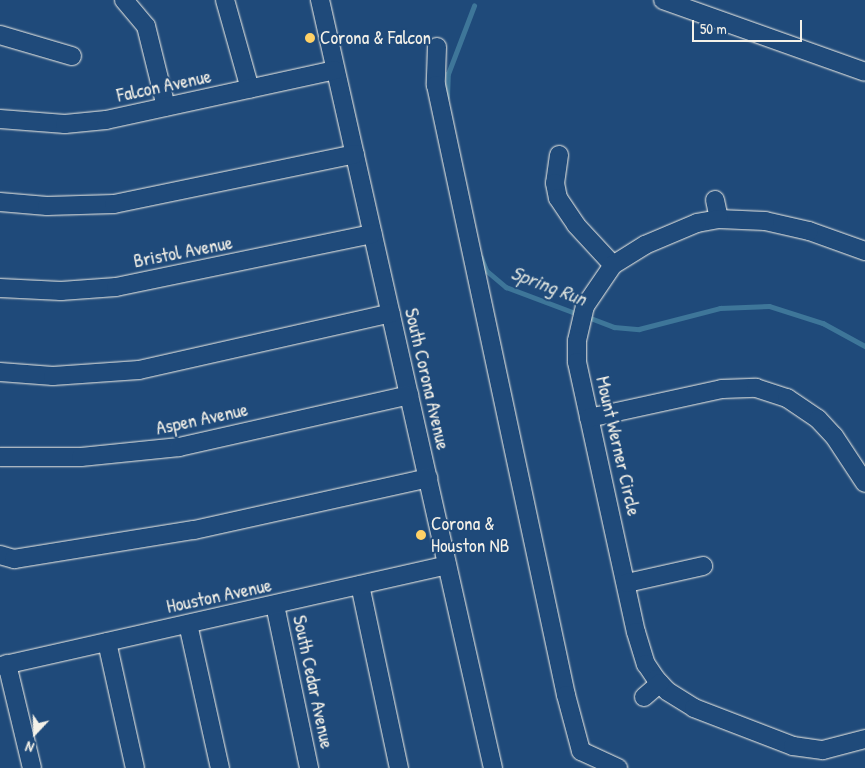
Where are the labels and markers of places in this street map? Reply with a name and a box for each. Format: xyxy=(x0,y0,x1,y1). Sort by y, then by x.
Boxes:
place label: Corona & Falcon xyxy=(320,27,431,49)
marker: Corona & Falcon xyxy=(304,32,316,44)
place label: Corona & Houston NB xyxy=(431,513,509,557)
marker: Corona & Houston NB xyxy=(415,529,427,541)

